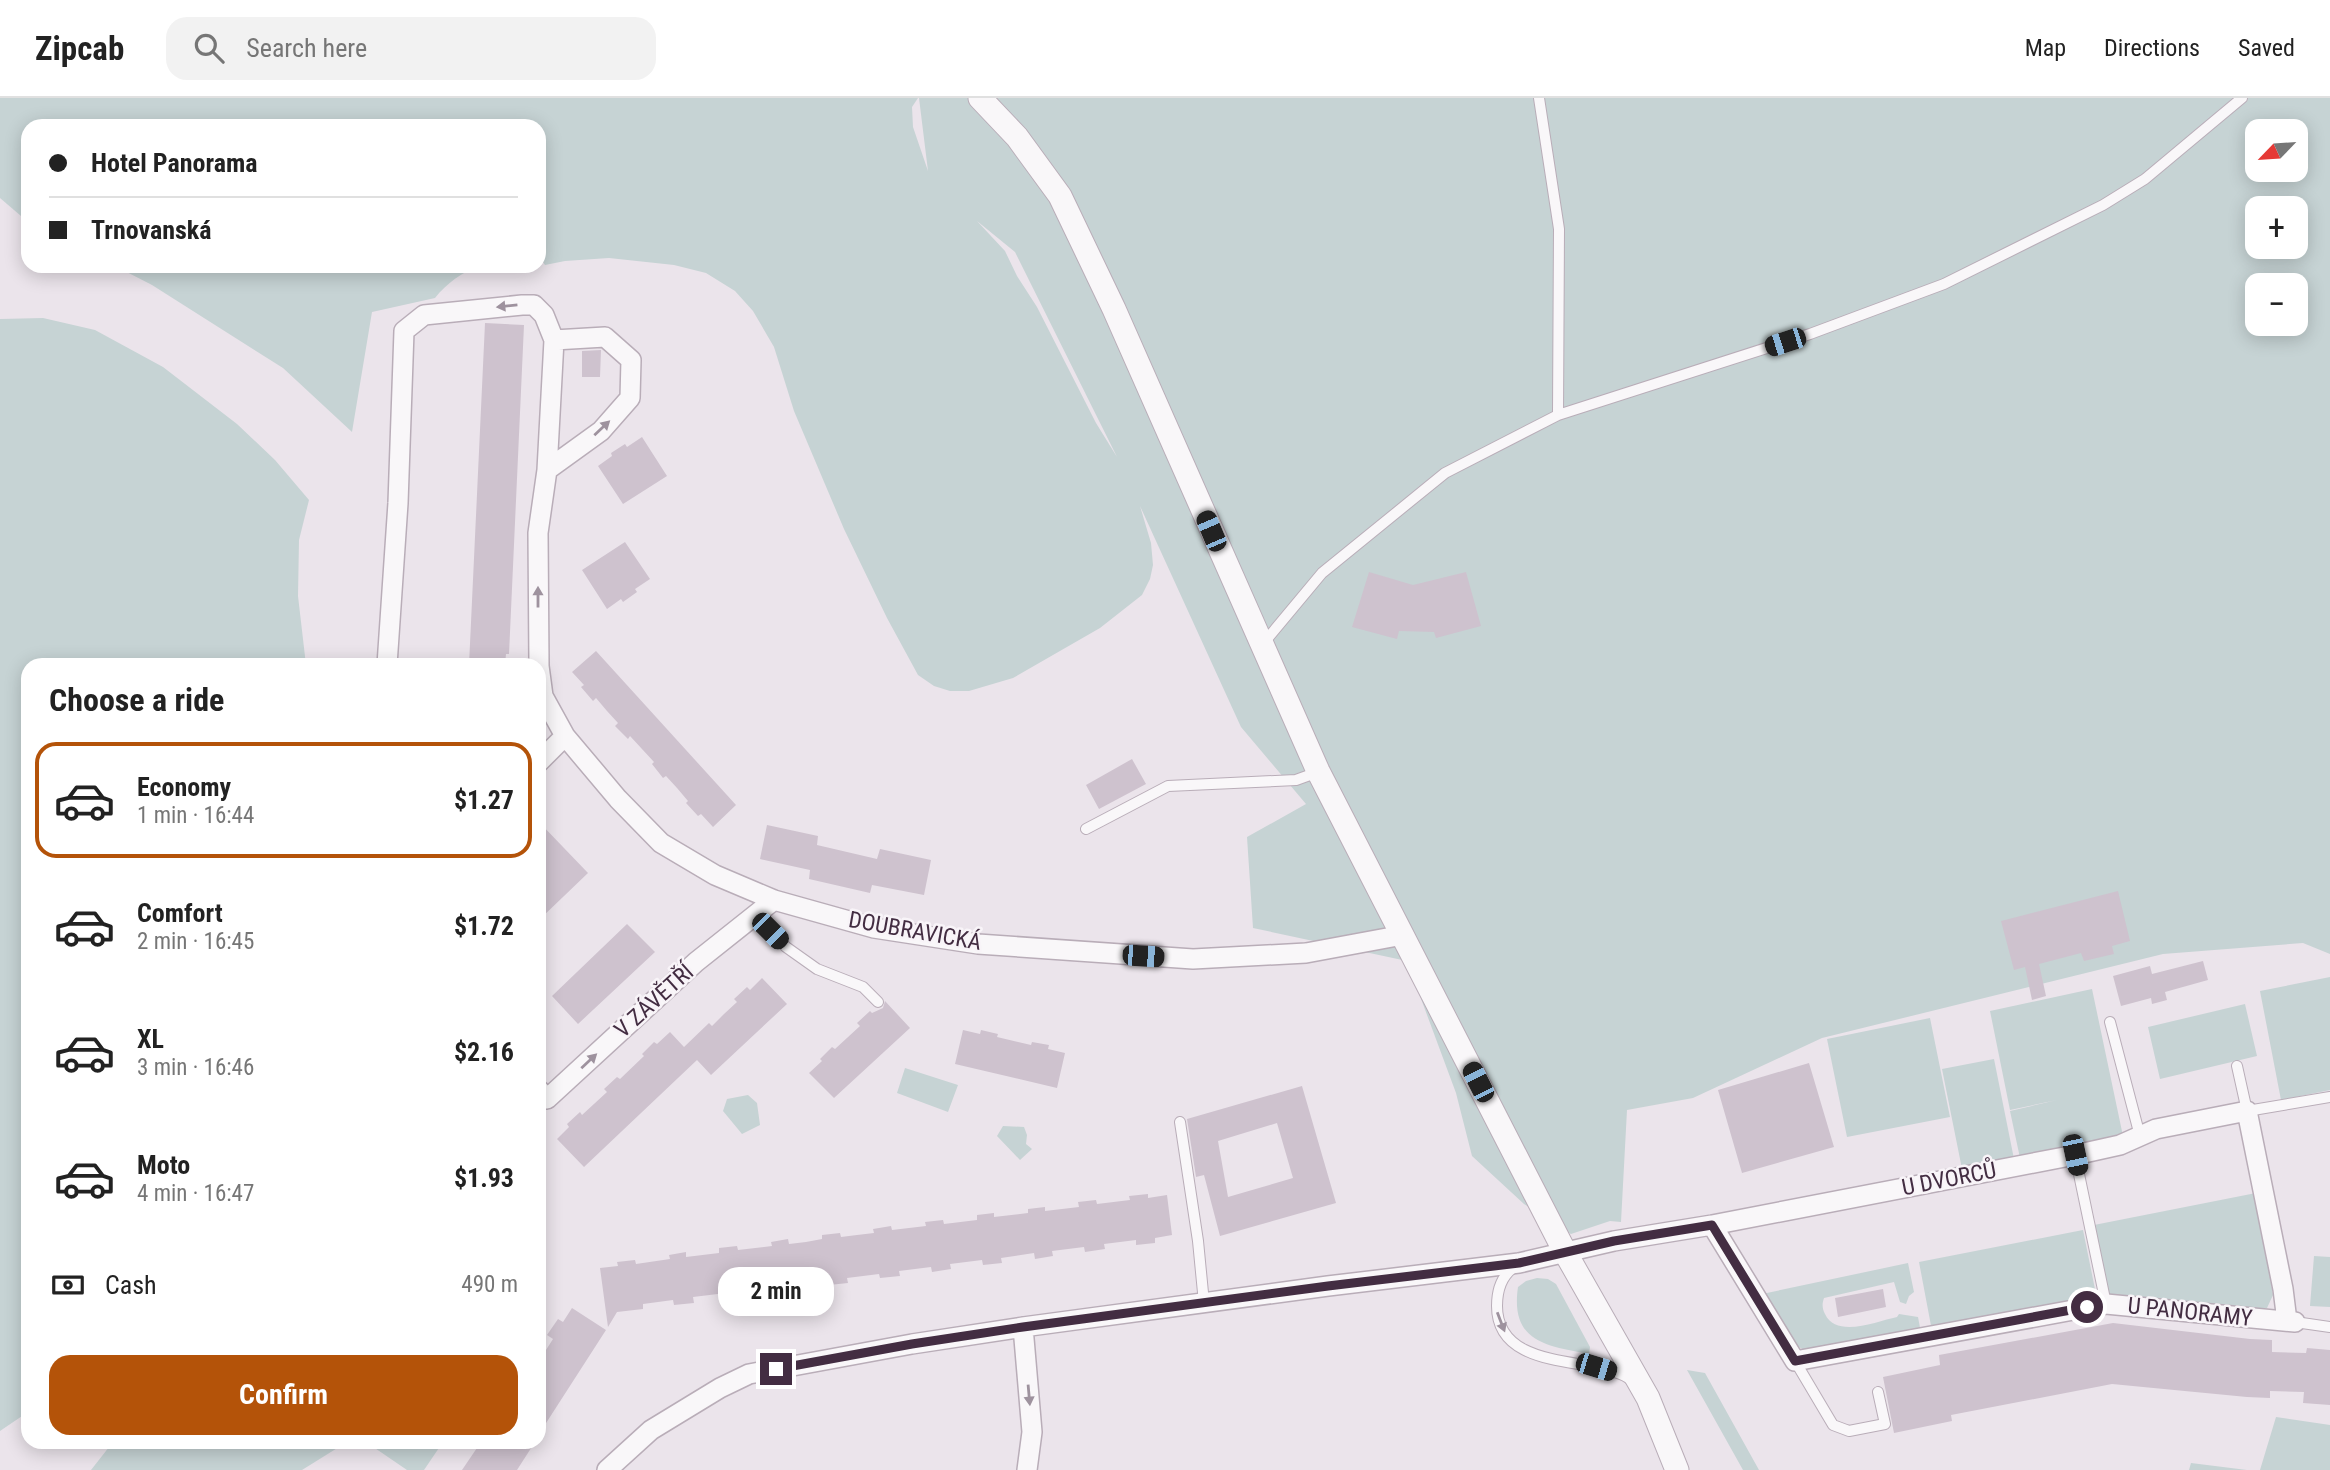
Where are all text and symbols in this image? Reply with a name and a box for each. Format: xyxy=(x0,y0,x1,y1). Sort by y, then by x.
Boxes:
search box xyxy=(166,17,656,80)
text: Zipcab xyxy=(35,29,124,68)
icon: search xyxy=(190,29,228,67)
text: Search here xyxy=(246,33,367,63)
text: Map xyxy=(2025,34,2066,62)
text: Directions xyxy=(2104,34,2200,62)
text: Saved xyxy=(2238,34,2295,62)
north arrow xyxy=(2245,119,2308,182)
map controls xyxy=(2245,119,2308,336)
text: Hotel Panorama xyxy=(91,148,257,178)
button: + xyxy=(2245,196,2308,259)
text: Trnovanská xyxy=(91,215,211,245)
button: − xyxy=(2245,273,2308,336)
one-way arrow xyxy=(496,301,518,312)
car xyxy=(1762,326,1809,358)
one-way arrow xyxy=(593,420,610,437)
car xyxy=(1194,508,1229,554)
one-way arrow xyxy=(532,586,544,608)
text: Choose a ride xyxy=(49,681,224,719)
icon: car xyxy=(53,769,116,832)
text: Economy xyxy=(137,772,231,802)
text: $1.27 xyxy=(454,785,514,815)
text: 1 min · 16:44 xyxy=(137,802,254,829)
icon: car xyxy=(53,895,116,958)
text: Comfort xyxy=(137,898,223,928)
street label: DOUBRAVICKÁ xyxy=(846,905,984,956)
car xyxy=(748,909,793,953)
text: $1.72 xyxy=(454,911,514,941)
text: 2 min · 16:45 xyxy=(137,928,254,955)
car xyxy=(1122,944,1165,968)
street label: V ZÁVĚTŘÍ xyxy=(608,957,700,1044)
icon: car xyxy=(53,1021,116,1084)
text: XL xyxy=(137,1024,164,1054)
text: $2.16 xyxy=(454,1037,514,1067)
one-way arrow xyxy=(580,1053,597,1069)
text: 3 min · 16:46 xyxy=(137,1054,254,1081)
car xyxy=(1460,1059,1497,1105)
car xyxy=(2061,1132,2090,1178)
icon: car xyxy=(53,1147,116,1210)
text: Moto xyxy=(137,1150,190,1180)
street label: U DVORCŮ xyxy=(1899,1155,1999,1201)
text: $1.93 xyxy=(454,1163,514,1193)
text: 4 min · 16:47 xyxy=(137,1180,254,1207)
icon: cash xyxy=(49,1266,87,1304)
callout: 2 min xyxy=(718,1268,834,1316)
text: Cash xyxy=(105,1270,157,1300)
text: 490 m xyxy=(461,1271,518,1298)
text: 2 min xyxy=(750,1278,802,1305)
route start xyxy=(2071,1291,2103,1323)
street label: U PANORAMY xyxy=(2126,1292,2254,1332)
one-way arrow xyxy=(1496,1311,1507,1332)
car xyxy=(1573,1351,1620,1383)
route end xyxy=(760,1353,792,1385)
button: Confirm xyxy=(49,1355,518,1435)
one-way arrow xyxy=(1024,1385,1035,1407)

